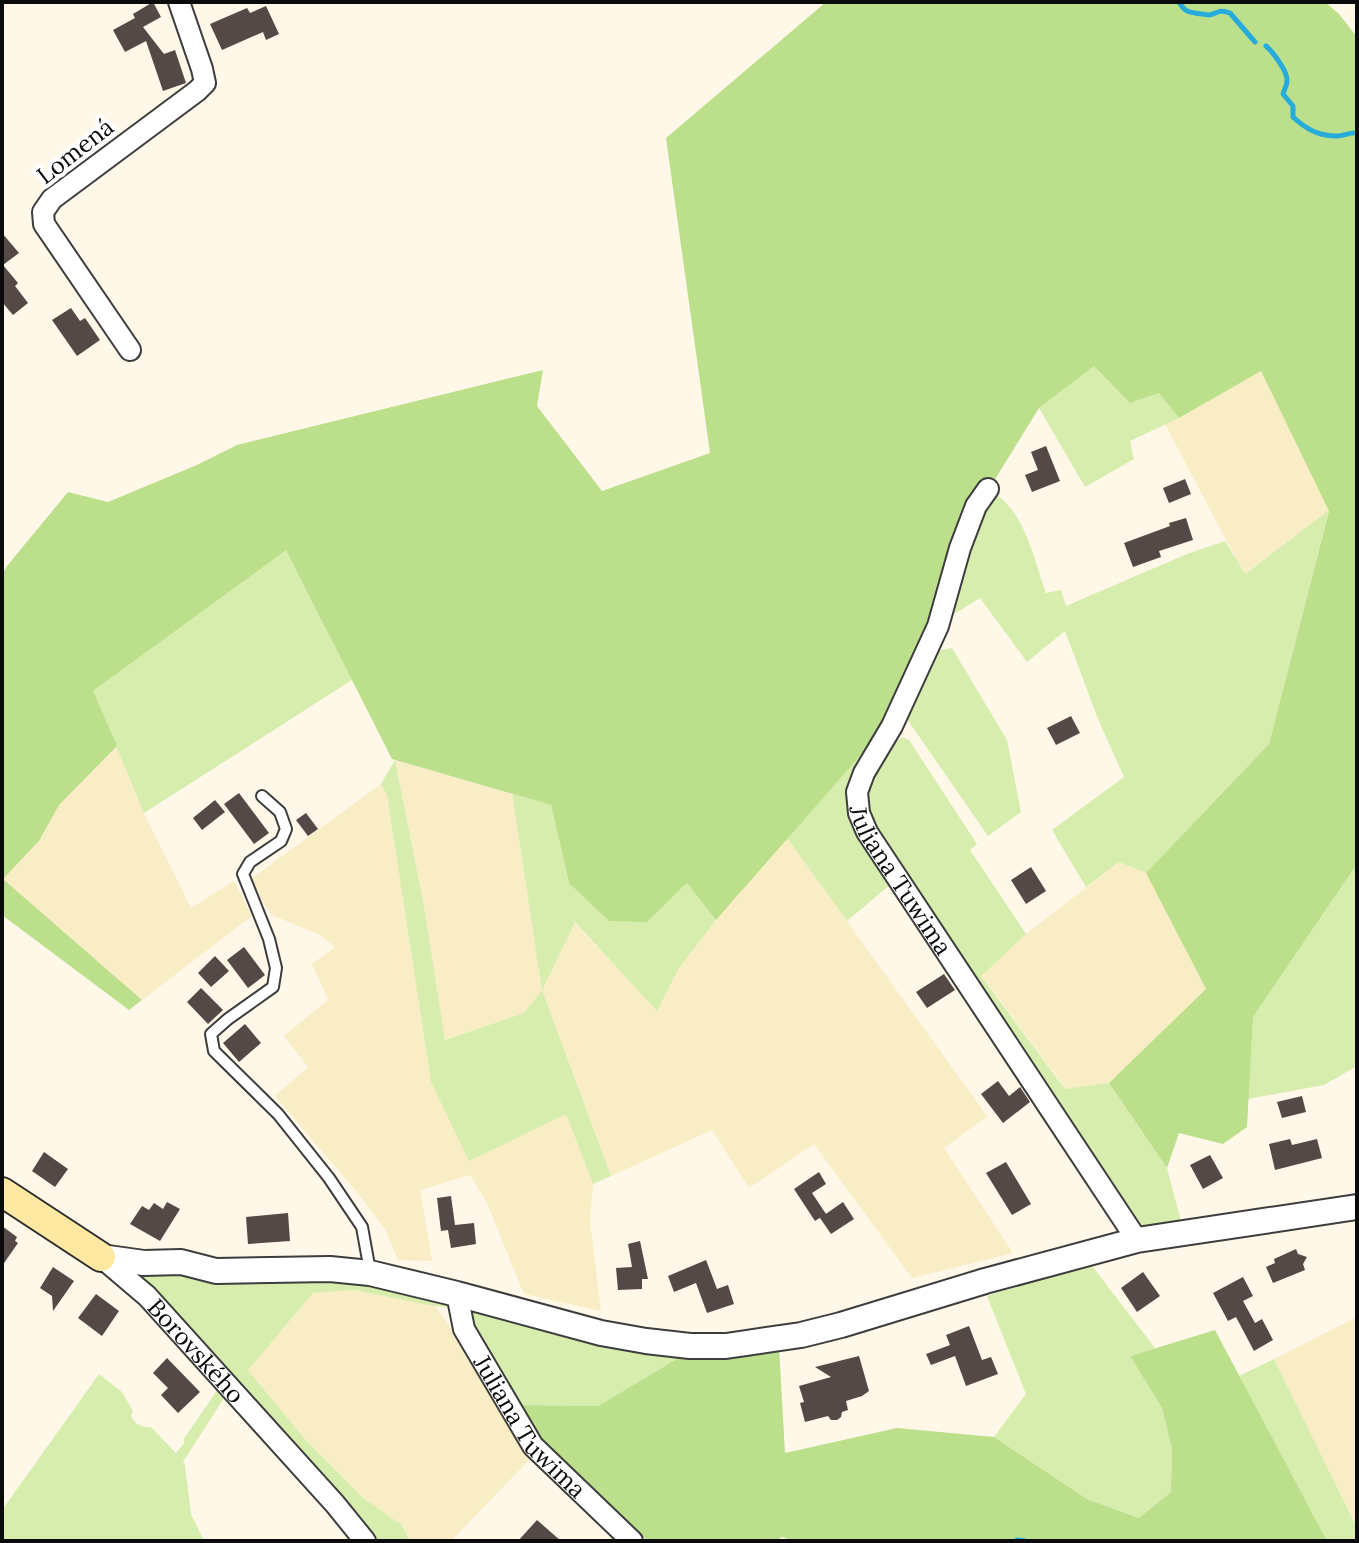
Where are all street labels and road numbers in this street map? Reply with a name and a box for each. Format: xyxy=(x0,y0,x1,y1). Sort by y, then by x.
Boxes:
street label: Lomená xyxy=(30,111,120,191)
street label: Juliana Tuwima xyxy=(843,804,959,961)
street label: Borovského xyxy=(141,1292,252,1410)
street label: Juliana Tuwima xyxy=(467,1348,593,1504)

